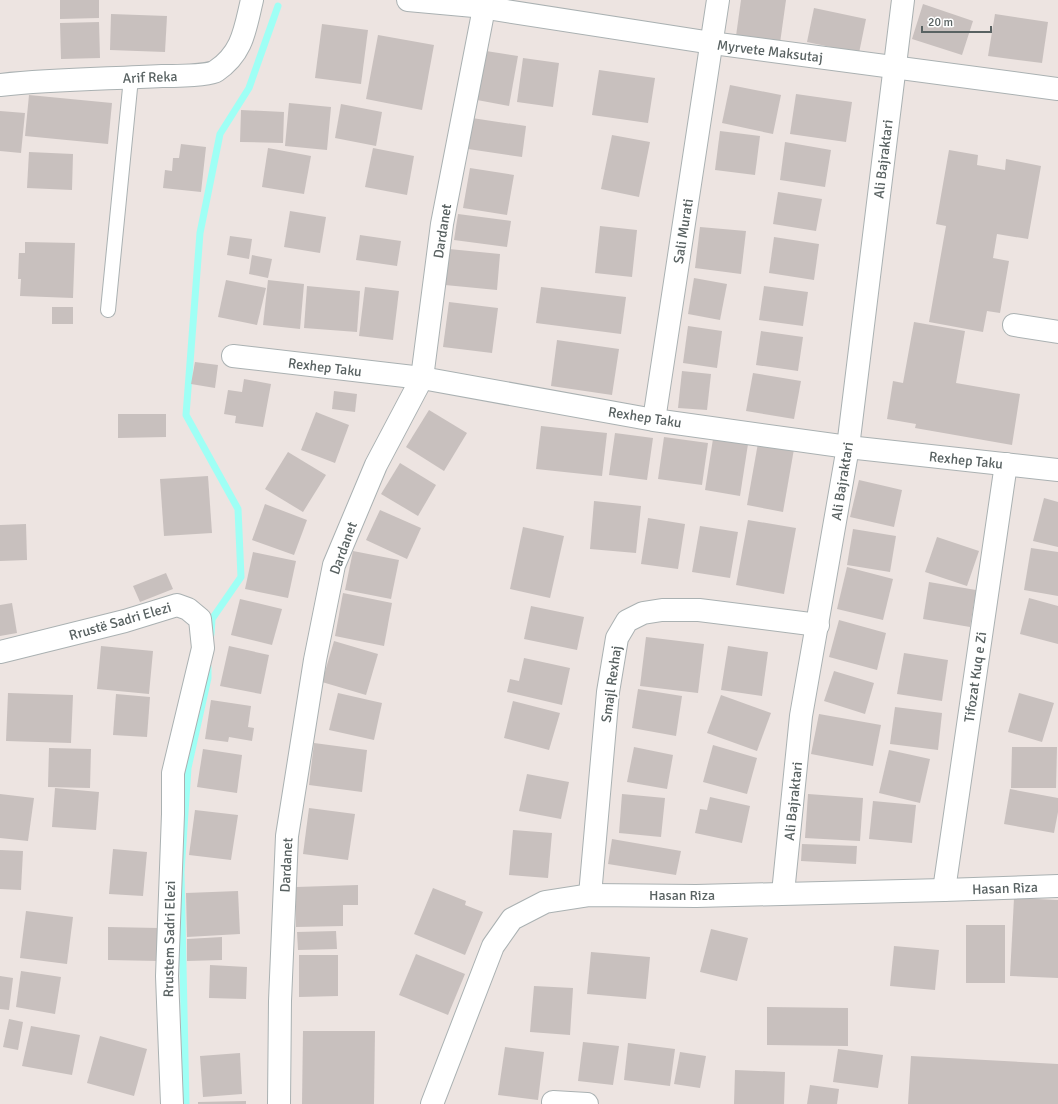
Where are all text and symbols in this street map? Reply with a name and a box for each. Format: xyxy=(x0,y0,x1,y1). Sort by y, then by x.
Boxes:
scale bar xyxy=(922,8,991,34)
text: 20 m xyxy=(928,15,953,30)
street label: Myrvete Maksutaj xyxy=(716,37,824,66)
street label: Arif Reka xyxy=(122,68,178,87)
street label: Ali Bajraktari xyxy=(870,119,897,199)
street label: Sali Murati xyxy=(670,197,697,265)
street label: Dardanet xyxy=(430,202,455,260)
street label: Rexhep Taku xyxy=(287,355,363,380)
street label: Rexhep Taku xyxy=(607,403,683,432)
street label: Ali Bajraktari xyxy=(828,441,857,522)
street label: Rexhep Taku xyxy=(928,448,1004,473)
street label: Dardanet xyxy=(326,519,361,577)
street label: Rrustë Sadri Elezi xyxy=(67,599,173,644)
street label: Tifozat Kuq e Zi xyxy=(961,631,990,724)
street label: Smajl Rexhaj xyxy=(598,645,625,724)
street label: Ali Bajraktari xyxy=(781,761,806,841)
street label: Dardanet xyxy=(277,837,296,893)
street label: Hasan Riza xyxy=(972,879,1038,898)
street label: Rrustem Sadri Elezi xyxy=(160,880,179,998)
street label: Hasan Riza xyxy=(649,887,715,904)

